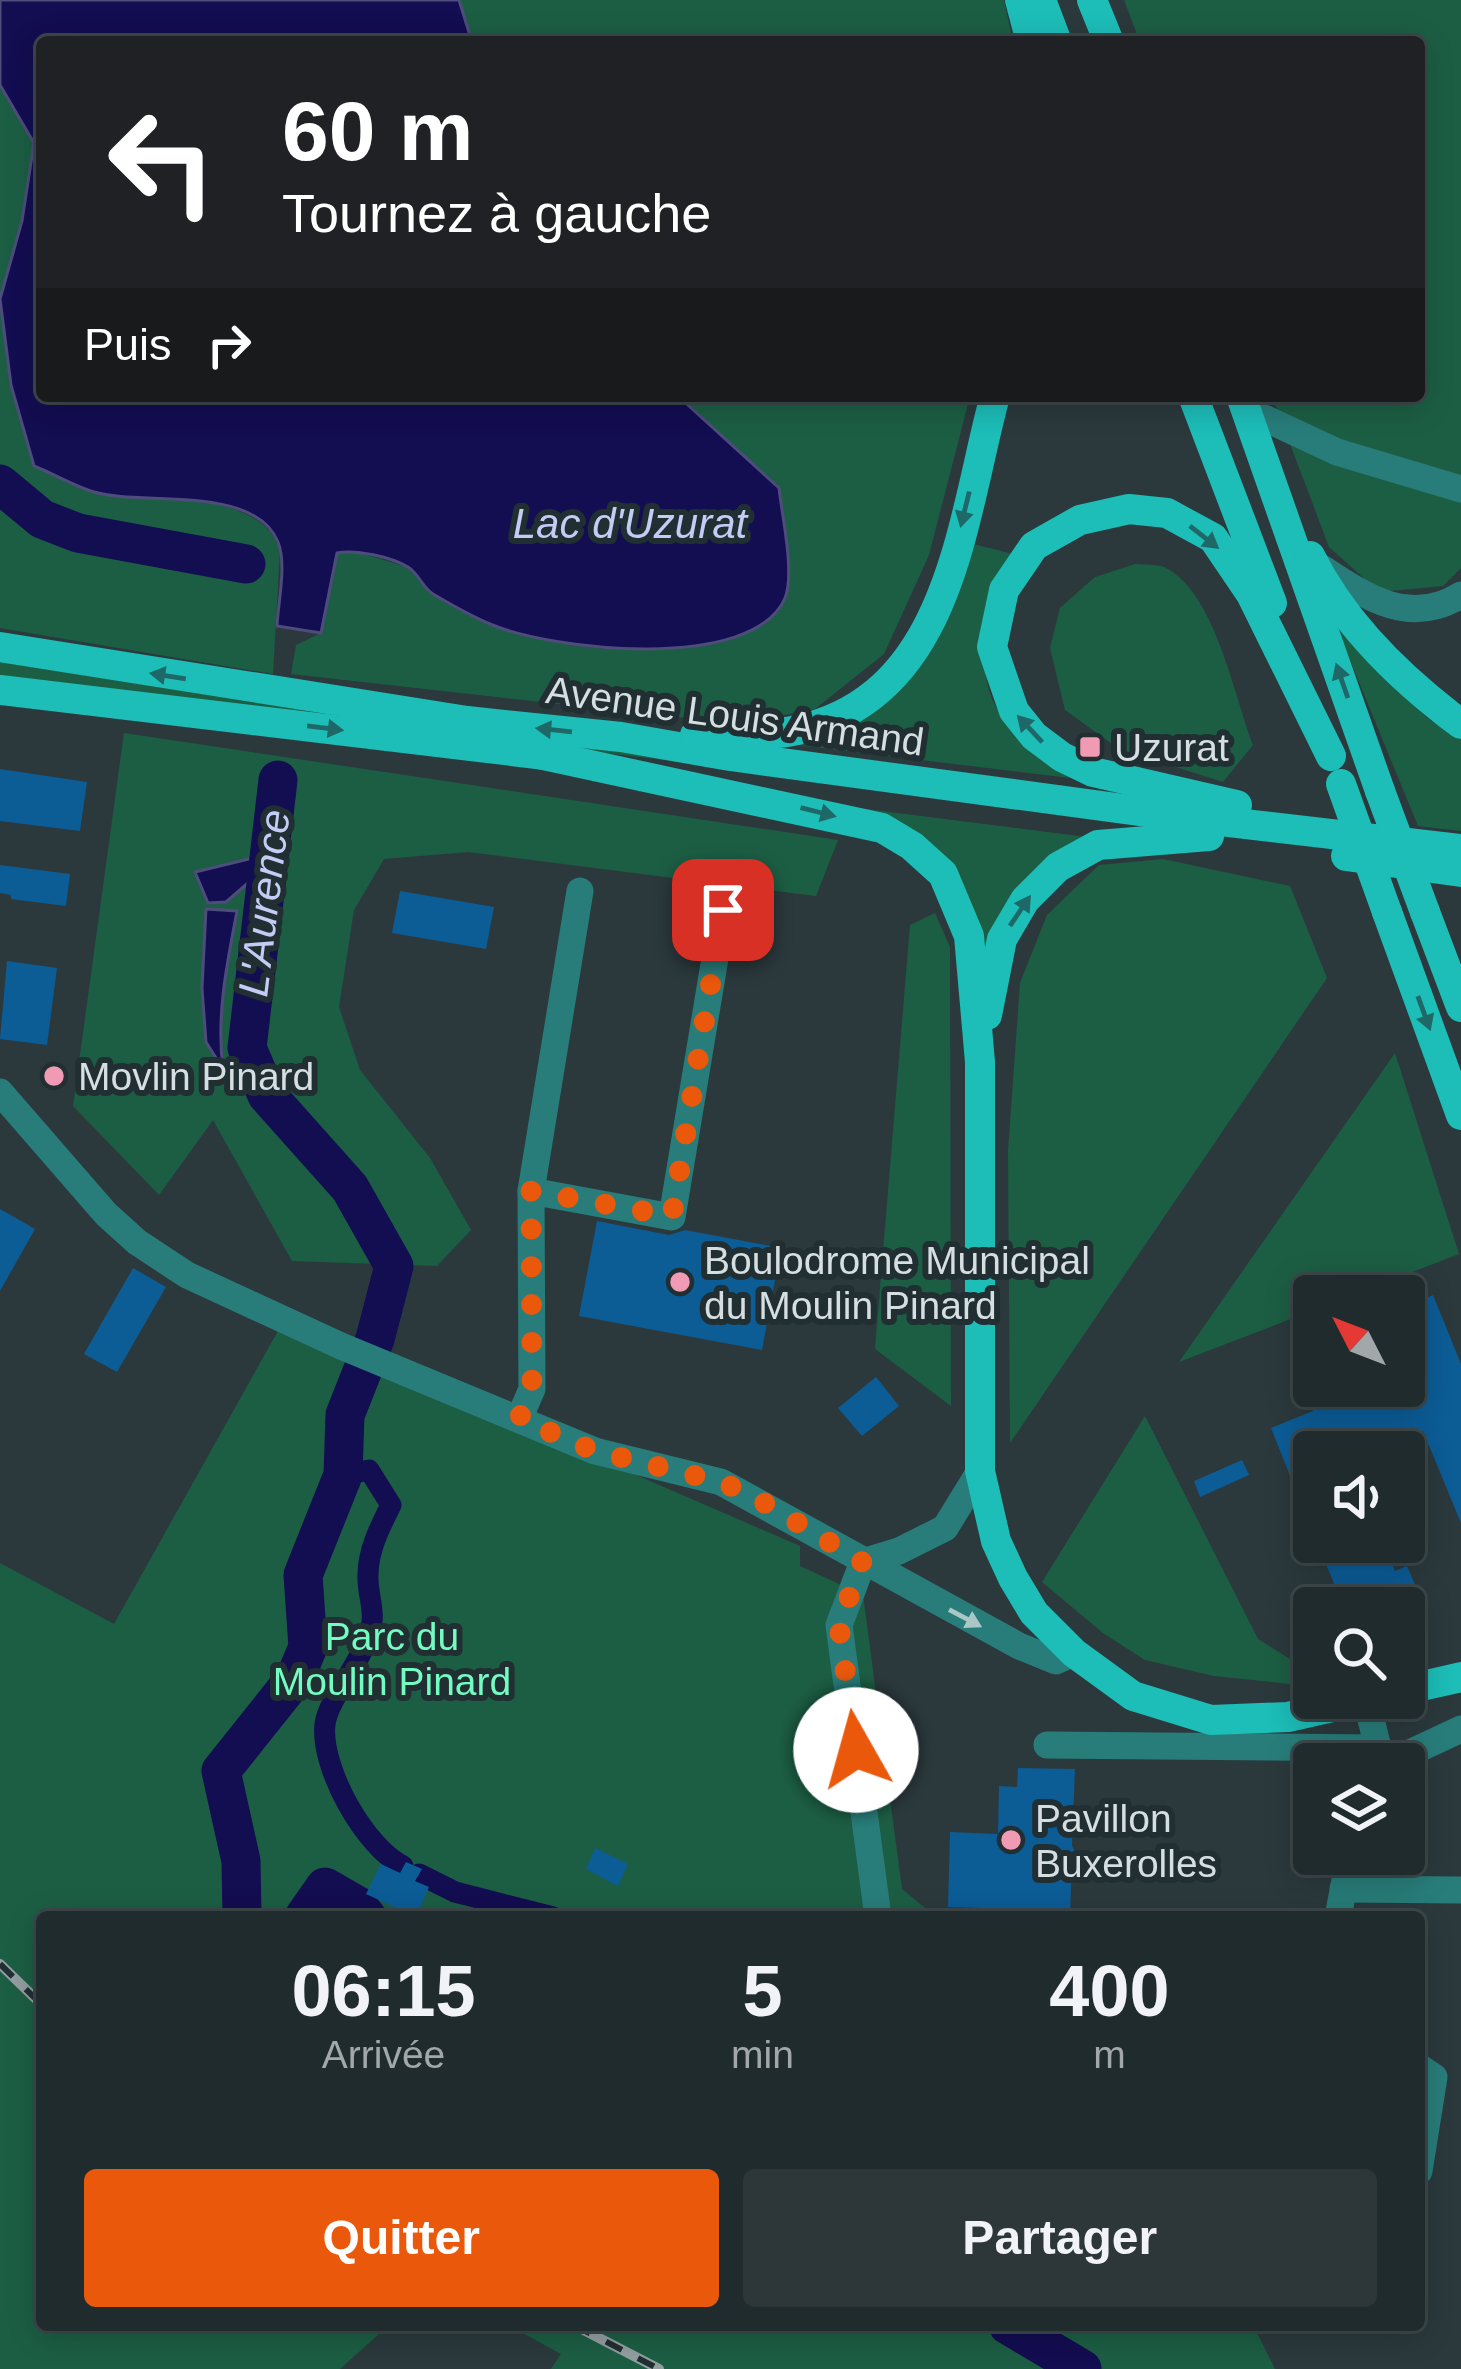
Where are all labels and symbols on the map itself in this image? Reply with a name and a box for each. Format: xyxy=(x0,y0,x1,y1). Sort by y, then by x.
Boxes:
one-way arrow xyxy=(955,491,974,529)
water label: Lac d'Uzurat xyxy=(513,500,750,547)
one-way arrow xyxy=(1188,524,1219,549)
one-way arrow xyxy=(1332,663,1350,699)
one-way arrow xyxy=(149,666,186,685)
street label: Avenue Louis Armand xyxy=(543,668,927,764)
one-way arrow xyxy=(1017,715,1045,744)
one-way arrow xyxy=(307,718,344,737)
one-way arrow xyxy=(535,720,572,739)
place label: Uzurat xyxy=(1114,726,1229,769)
marker: Uzurat xyxy=(1077,734,1103,760)
one-way arrow xyxy=(799,803,836,822)
water label: L'Aurence xyxy=(229,807,299,999)
pin xyxy=(672,859,774,961)
one-way arrow xyxy=(1008,895,1031,927)
one-way arrow xyxy=(1416,996,1434,1032)
place label: Movlin Pinard xyxy=(78,1055,314,1098)
marker: Movlin Pinard xyxy=(41,1063,67,1089)
place label: Boulodrome Municipal du Moulin Pinard xyxy=(704,1239,1090,1327)
marker: Boulodrome Municipal du Moulin Pinard xyxy=(667,1269,693,1295)
north arrow xyxy=(1293,1275,1425,1407)
one-way arrow xyxy=(948,1607,983,1628)
park label: Parc du Moulin Pinard xyxy=(273,1615,511,1703)
position arrow xyxy=(793,1687,919,1813)
place label: Pavillon Buxerolles xyxy=(1035,1797,1217,1885)
marker: Pavillon Buxerolles xyxy=(998,1827,1024,1853)

